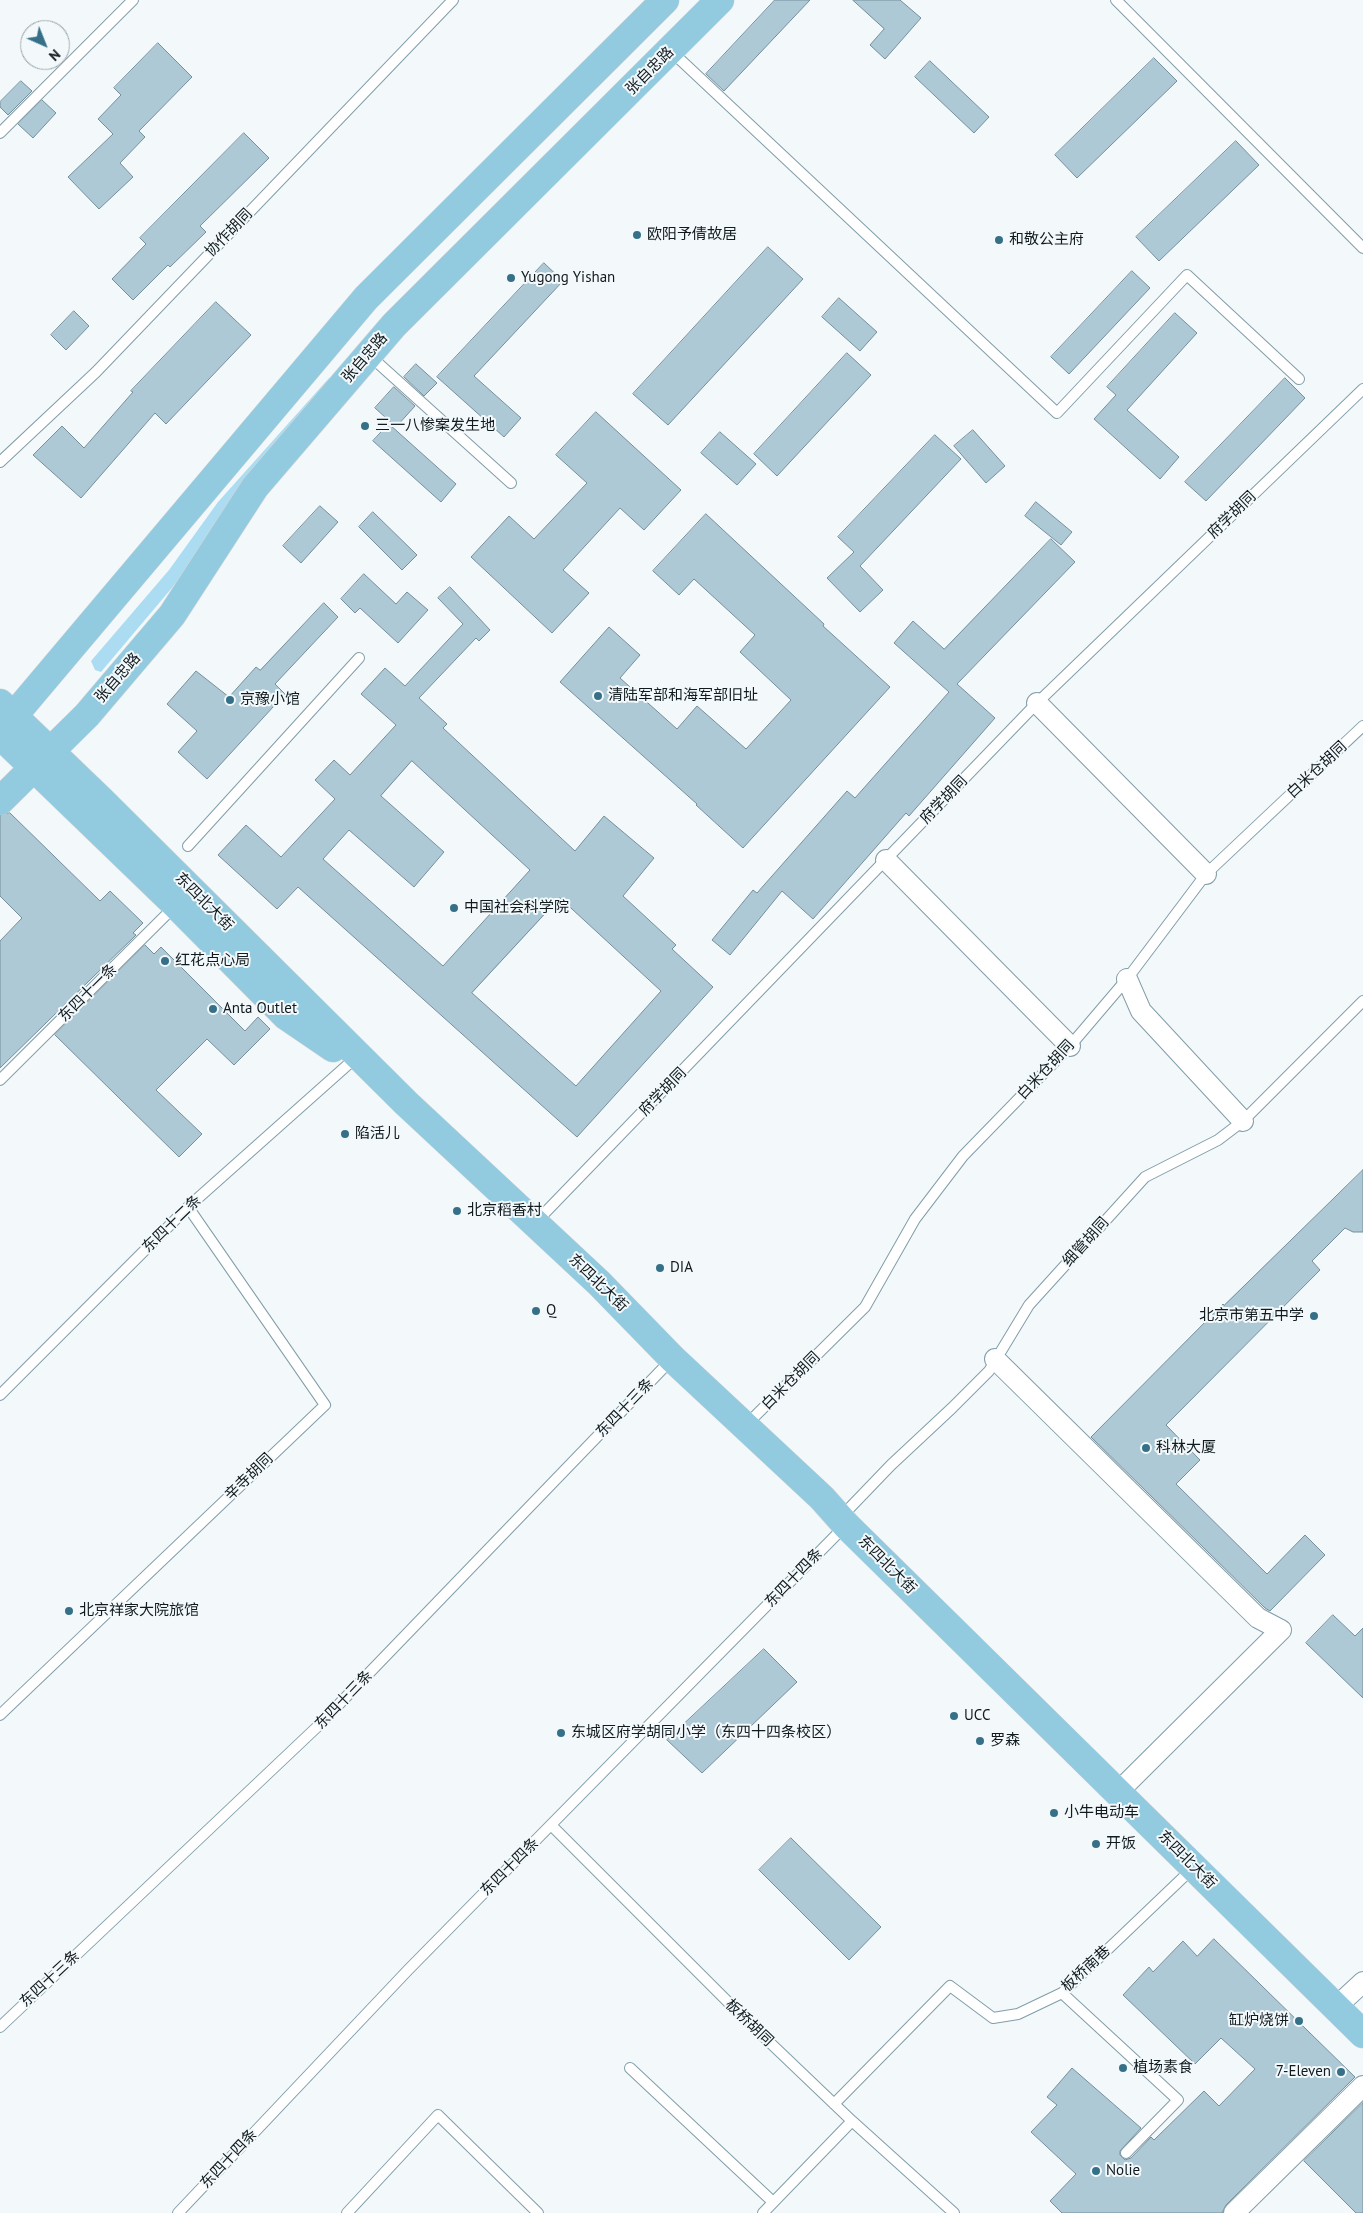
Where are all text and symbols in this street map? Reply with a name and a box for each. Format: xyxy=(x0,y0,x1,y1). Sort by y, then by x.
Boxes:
north arrow xyxy=(20,20,70,70)
street label: 张自忠路 xyxy=(622,43,678,99)
text: N xyxy=(45,45,64,65)
street label: 协作胡同 xyxy=(202,205,256,261)
place label: 欧阳予倩故居 xyxy=(647,226,737,244)
marker: 欧阳予倩故居 xyxy=(631,229,643,241)
place label: 和敬公主府 xyxy=(1009,231,1084,249)
marker: 和敬公主府 xyxy=(993,234,1005,246)
place label: Yugong Yishan xyxy=(521,269,615,287)
marker: Yugong Yishan xyxy=(505,272,517,284)
street label: 张自忠路 xyxy=(339,329,391,387)
place label: 三一八惨案发生地 xyxy=(375,417,495,435)
marker: 三一八惨案发生地 xyxy=(359,420,371,432)
street label: 府学胡同 xyxy=(1204,488,1260,542)
street label: 张自忠路 xyxy=(92,649,144,707)
place label: 清陆军部和海军部旧址 xyxy=(608,687,758,705)
marker: 清陆军部和海军部旧址 xyxy=(592,690,604,702)
place label: 京豫小馆 xyxy=(240,691,300,709)
marker: 京豫小馆 xyxy=(224,694,236,706)
street label: 白米仓胡同 xyxy=(1283,738,1351,802)
street label: 府学胡同 xyxy=(917,772,971,828)
street label: 东四北大街 xyxy=(171,869,237,935)
place label: 中国社会科学院 xyxy=(464,899,569,917)
marker: 中国社会科学院 xyxy=(448,902,460,914)
place label: 红花点心局 xyxy=(175,952,250,970)
marker: 红花点心局 xyxy=(159,955,171,967)
street label: 东四十一条 xyxy=(55,960,121,1026)
place label: Anta Outlet xyxy=(223,1000,297,1018)
marker: Anta Outlet xyxy=(207,1003,219,1015)
street label: 白米仓胡同 xyxy=(1014,1036,1078,1104)
street label: 府学胡同 xyxy=(636,1064,690,1120)
place label: 陷活儿 xyxy=(355,1125,400,1143)
marker: 陷活儿 xyxy=(339,1128,351,1140)
street label: 东四十二条 xyxy=(139,1191,205,1257)
place label: 北京稻香村 xyxy=(467,1202,542,1220)
marker: 北京稻香村 xyxy=(451,1205,463,1217)
street label: 细管胡同 xyxy=(1059,1214,1113,1270)
street label: 东四北大街 xyxy=(565,1250,631,1316)
place label: DIA xyxy=(670,1259,693,1277)
marker: DIA xyxy=(654,1262,666,1274)
place label: Q xyxy=(546,1302,556,1320)
marker: Q xyxy=(530,1305,542,1317)
place label: 北京市第五中学 xyxy=(1199,1307,1304,1325)
marker: 北京市第五中学 xyxy=(1308,1310,1320,1322)
street label: 白米仓胡同 xyxy=(758,1348,824,1414)
street label: 东四十三条 xyxy=(592,1375,658,1441)
place label: 科林大厦 xyxy=(1156,1439,1216,1457)
marker: 科林大厦 xyxy=(1140,1442,1152,1454)
street label: 辛寺胡同 xyxy=(221,1450,277,1504)
street label: 东四北大街 xyxy=(854,1532,920,1598)
street label: 东四十四条 xyxy=(761,1545,827,1611)
place label: 北京祥家大院旅馆 xyxy=(79,1602,199,1620)
marker: 北京祥家大院旅馆 xyxy=(63,1605,75,1617)
street label: 东四十三条 xyxy=(311,1667,377,1733)
place label: UCC xyxy=(964,1707,991,1725)
marker: UCC xyxy=(948,1710,960,1722)
place label: 东城区府学胡同小学（东四十四条校区） xyxy=(571,1724,841,1742)
marker: 东城区府学胡同小学（东四十四条校区） xyxy=(555,1727,567,1739)
place label: 罗森 xyxy=(990,1732,1020,1750)
marker: 罗森 xyxy=(974,1735,986,1747)
place label: 小牛电动车 xyxy=(1064,1804,1139,1822)
marker: 小牛电动车 xyxy=(1048,1807,1060,1819)
street label: 东四北大街 xyxy=(1154,1827,1220,1893)
street label: 东四十四条 xyxy=(477,1834,543,1900)
place label: 开饭 xyxy=(1106,1835,1136,1853)
marker: 开饭 xyxy=(1090,1838,1102,1850)
street label: 板桥南巷 xyxy=(1058,1942,1114,1996)
street label: 东四十三条 xyxy=(16,1947,84,2011)
street label: 板桥胡同 xyxy=(721,1996,777,2050)
place label: 缸炉烧饼 xyxy=(1229,2012,1289,2030)
marker: 缸炉烧饼 xyxy=(1293,2015,1305,2027)
place label: 植场素食 xyxy=(1133,2059,1193,2077)
marker: 植场素食 xyxy=(1117,2062,1129,2074)
place label: 7-Eleven xyxy=(1276,2063,1331,2081)
marker: 7-Eleven xyxy=(1335,2066,1347,2078)
street label: 东四十四条 xyxy=(197,2125,261,2193)
place label: Nolie xyxy=(1106,2162,1140,2180)
marker: Nolie xyxy=(1090,2165,1102,2177)

